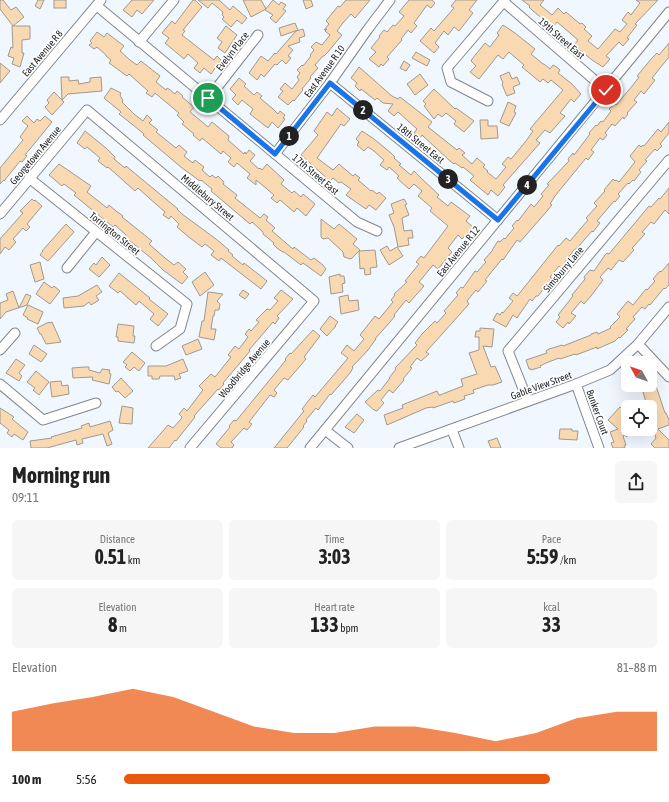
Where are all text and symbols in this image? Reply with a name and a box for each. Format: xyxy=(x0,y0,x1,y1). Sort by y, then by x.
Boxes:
street label: 19th Street East xyxy=(537,15,587,61)
street label: East Avenue R 8 xyxy=(20,28,65,79)
street label: Evelyn Place xyxy=(214,29,251,73)
street label: East Avenue R 10 xyxy=(302,43,347,99)
pin xyxy=(589,73,623,107)
icon: check xyxy=(595,79,617,101)
pin xyxy=(191,81,225,115)
icon: arrive xyxy=(197,87,219,109)
pin: 2 xyxy=(353,100,373,120)
text: 2 xyxy=(360,104,366,116)
street label: 18th Street East xyxy=(395,121,446,166)
street label: Georgetown Avenue xyxy=(8,123,63,187)
pin: 1 xyxy=(279,126,299,146)
text: 1 xyxy=(286,130,292,142)
street label: 17th Street East xyxy=(290,152,341,197)
pin: 3 xyxy=(438,169,458,189)
street label: Middlebury Street xyxy=(179,172,236,223)
text: 3 xyxy=(445,173,451,185)
pin: 4 xyxy=(517,175,537,195)
text: 4 xyxy=(524,179,530,191)
street label: Torrington Street xyxy=(87,210,142,257)
street label: East Avenue R 12 xyxy=(435,224,482,279)
street label: Simsburry Lane xyxy=(541,244,586,294)
street label: Woodbridge Avenue xyxy=(217,336,273,400)
north arrow xyxy=(621,356,657,392)
map controls xyxy=(621,356,657,436)
street label: Gable View Street xyxy=(509,369,573,402)
street label: Bunker Court xyxy=(584,388,611,436)
button: locate xyxy=(621,400,657,436)
button: share xyxy=(615,461,657,503)
text: Morning run xyxy=(12,462,110,488)
text: 09:11 xyxy=(12,490,39,505)
text: Distance xyxy=(100,533,135,545)
text: Time xyxy=(324,533,345,545)
text: Pace xyxy=(542,533,561,545)
text: 0.51 xyxy=(94,545,126,568)
text: 3:03 xyxy=(318,545,351,568)
text: 5:59 xyxy=(527,545,558,568)
text: km xyxy=(126,554,141,566)
text: /km xyxy=(558,554,576,566)
text: Elevation xyxy=(98,601,137,613)
text: Heart rate xyxy=(314,601,355,613)
text: kcal xyxy=(543,601,560,613)
text: 8 xyxy=(108,613,117,636)
text: 133 xyxy=(310,613,339,636)
text: 33 xyxy=(542,613,561,636)
text: m xyxy=(117,622,127,634)
text: bpm xyxy=(339,622,359,634)
text: Elevation xyxy=(12,660,57,675)
text: 81–88 m xyxy=(617,660,657,675)
text: 100 m xyxy=(12,772,41,787)
text: 5:56 xyxy=(76,772,97,787)

